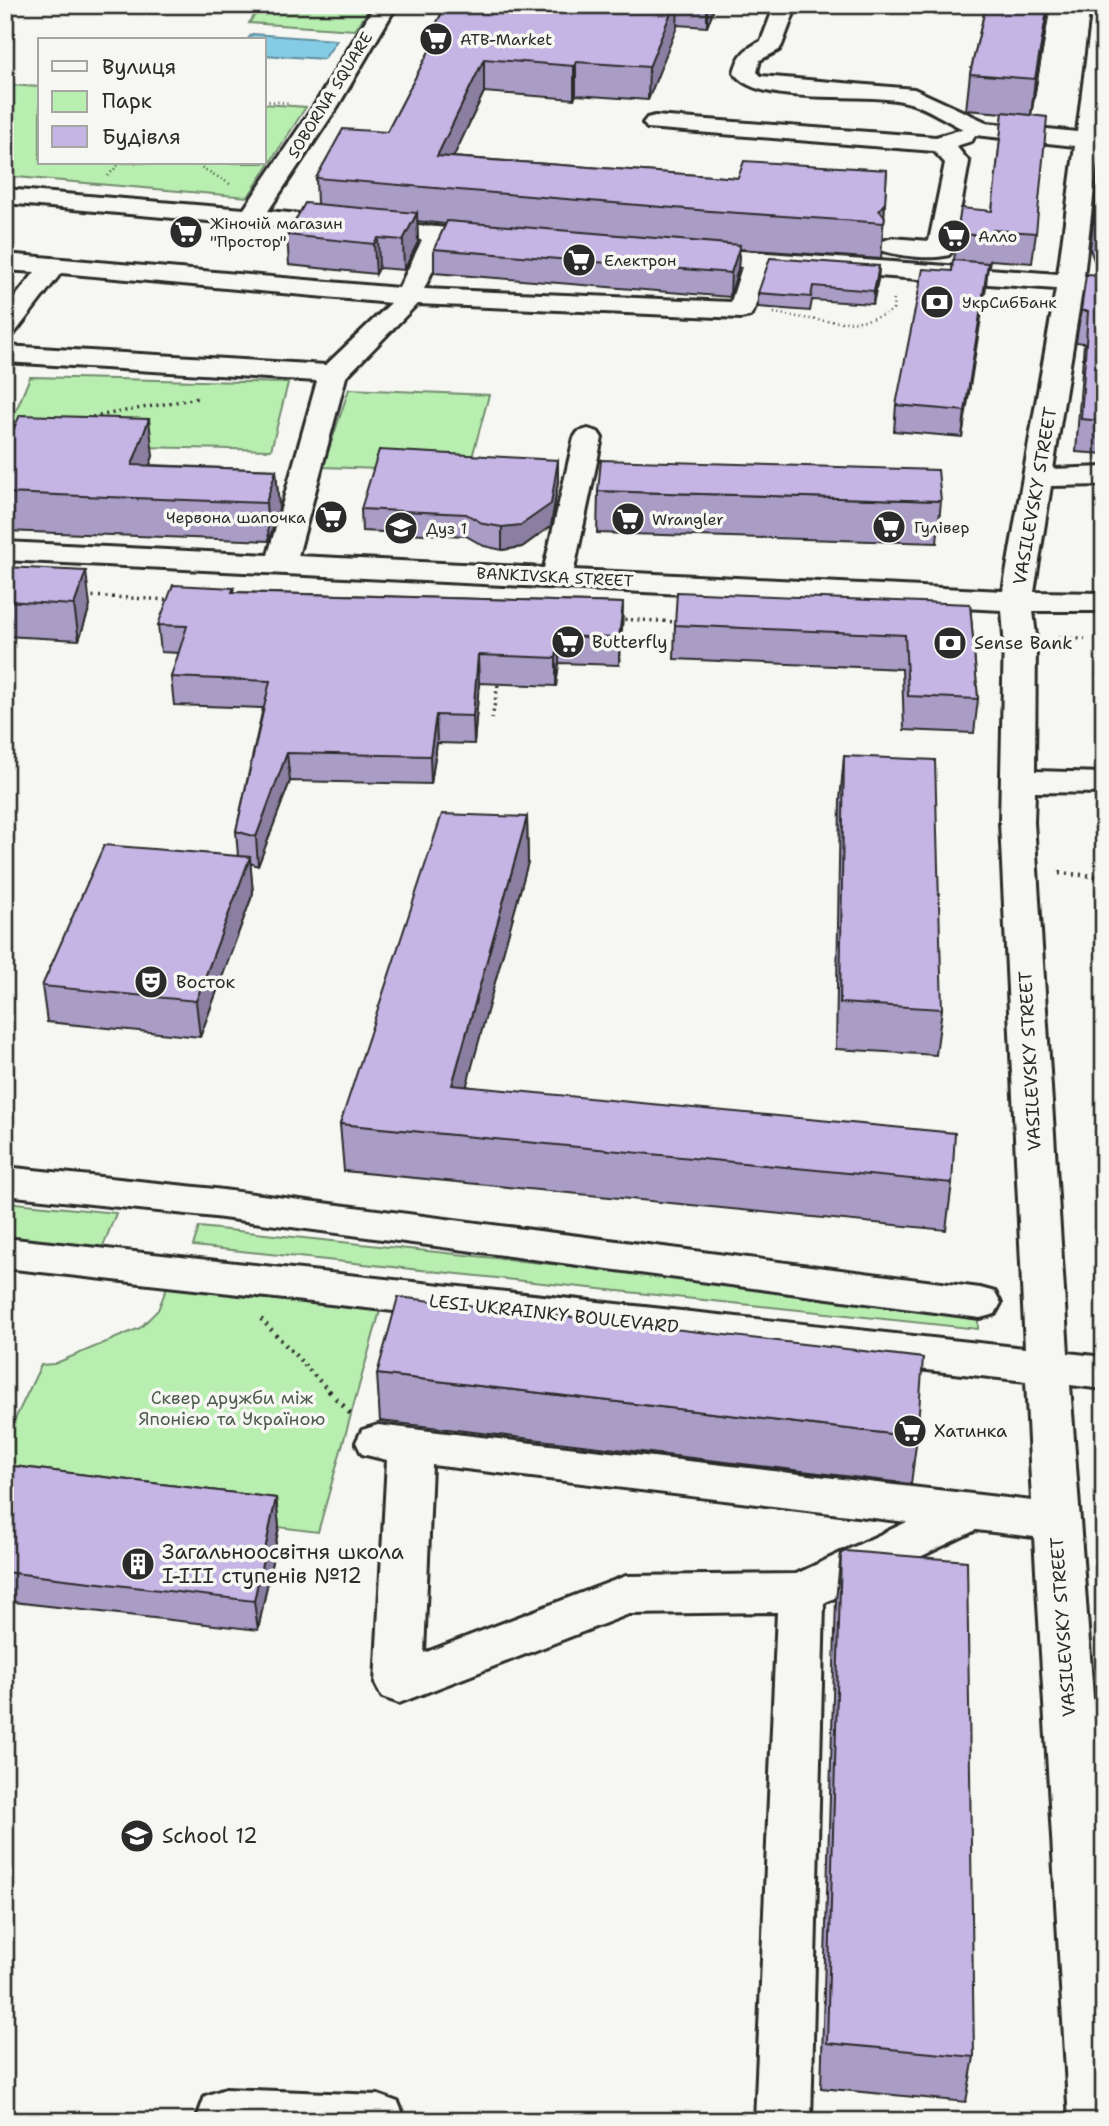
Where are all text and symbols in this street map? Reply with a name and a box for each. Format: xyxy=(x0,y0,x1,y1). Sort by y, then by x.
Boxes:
supermarket icon: ATB-Market xyxy=(417,20,455,58)
street label: SOBORNA SQUARE xyxy=(283,28,377,162)
place label: ATB-Market xyxy=(460,29,552,50)
legend xyxy=(38,38,266,164)
text: Вулиця xyxy=(102,53,176,81)
text: Парк xyxy=(102,87,152,115)
text: Будівля xyxy=(102,123,181,151)
supermarket icon: Жіночій магазин "Простор" xyxy=(167,213,205,251)
place label: Жіночій магазин "Простор" xyxy=(210,213,343,252)
supermarket icon: Алло xyxy=(935,217,973,255)
place label: Алло xyxy=(978,226,1017,247)
supermarket icon: Електрон xyxy=(560,241,598,279)
place label: Електрон xyxy=(604,250,676,271)
bank icon: УкрСибБанк xyxy=(918,283,956,321)
place label: УкрСибБанк xyxy=(962,292,1057,313)
street label: VASILEVSKY STREET xyxy=(1008,405,1062,587)
supermarket icon: Червона шапочка xyxy=(312,498,350,536)
supermarket icon: Wrangler xyxy=(609,500,647,538)
place label: Червона шапочка xyxy=(166,507,306,528)
supermarket icon: Гулівер xyxy=(870,508,908,546)
school or university icon: Дуз 1 xyxy=(382,509,420,547)
place label: Wrangler xyxy=(652,509,724,530)
place label: Гулівер xyxy=(914,517,969,538)
place label: Дуз 1 xyxy=(426,518,467,539)
street label: BANKIVSKA STREET xyxy=(476,562,634,592)
supermarket icon: Butterfly xyxy=(549,623,587,661)
bank icon: Sense Bank xyxy=(931,624,969,662)
place label: Butterfly xyxy=(592,630,668,654)
place label: Sense Bank xyxy=(974,631,1073,655)
theatre icon: Восток xyxy=(132,963,170,1001)
place label: Восток xyxy=(176,970,236,994)
street label: VASILEVSKY STREET xyxy=(1013,970,1047,1152)
street label: LESI UKRAINKY BOULEVARD xyxy=(428,1289,680,1339)
park label: Сквер дружби між Японією та Україною xyxy=(139,1386,325,1431)
supermarket icon: Хатинка xyxy=(891,1412,929,1450)
place label: Хатинка xyxy=(934,1419,1007,1443)
street label: VASILEVSKY STREET xyxy=(1045,1536,1081,1718)
place label: Загальноосвітня школа І-ІІІ ступенів №12 xyxy=(162,1538,404,1590)
building icon: Загальноосвітня школа І-ІІІ ступенів №12 xyxy=(119,1545,157,1583)
school or university icon: School 12 xyxy=(118,1817,156,1855)
place label: School 12 xyxy=(162,1822,258,1850)

